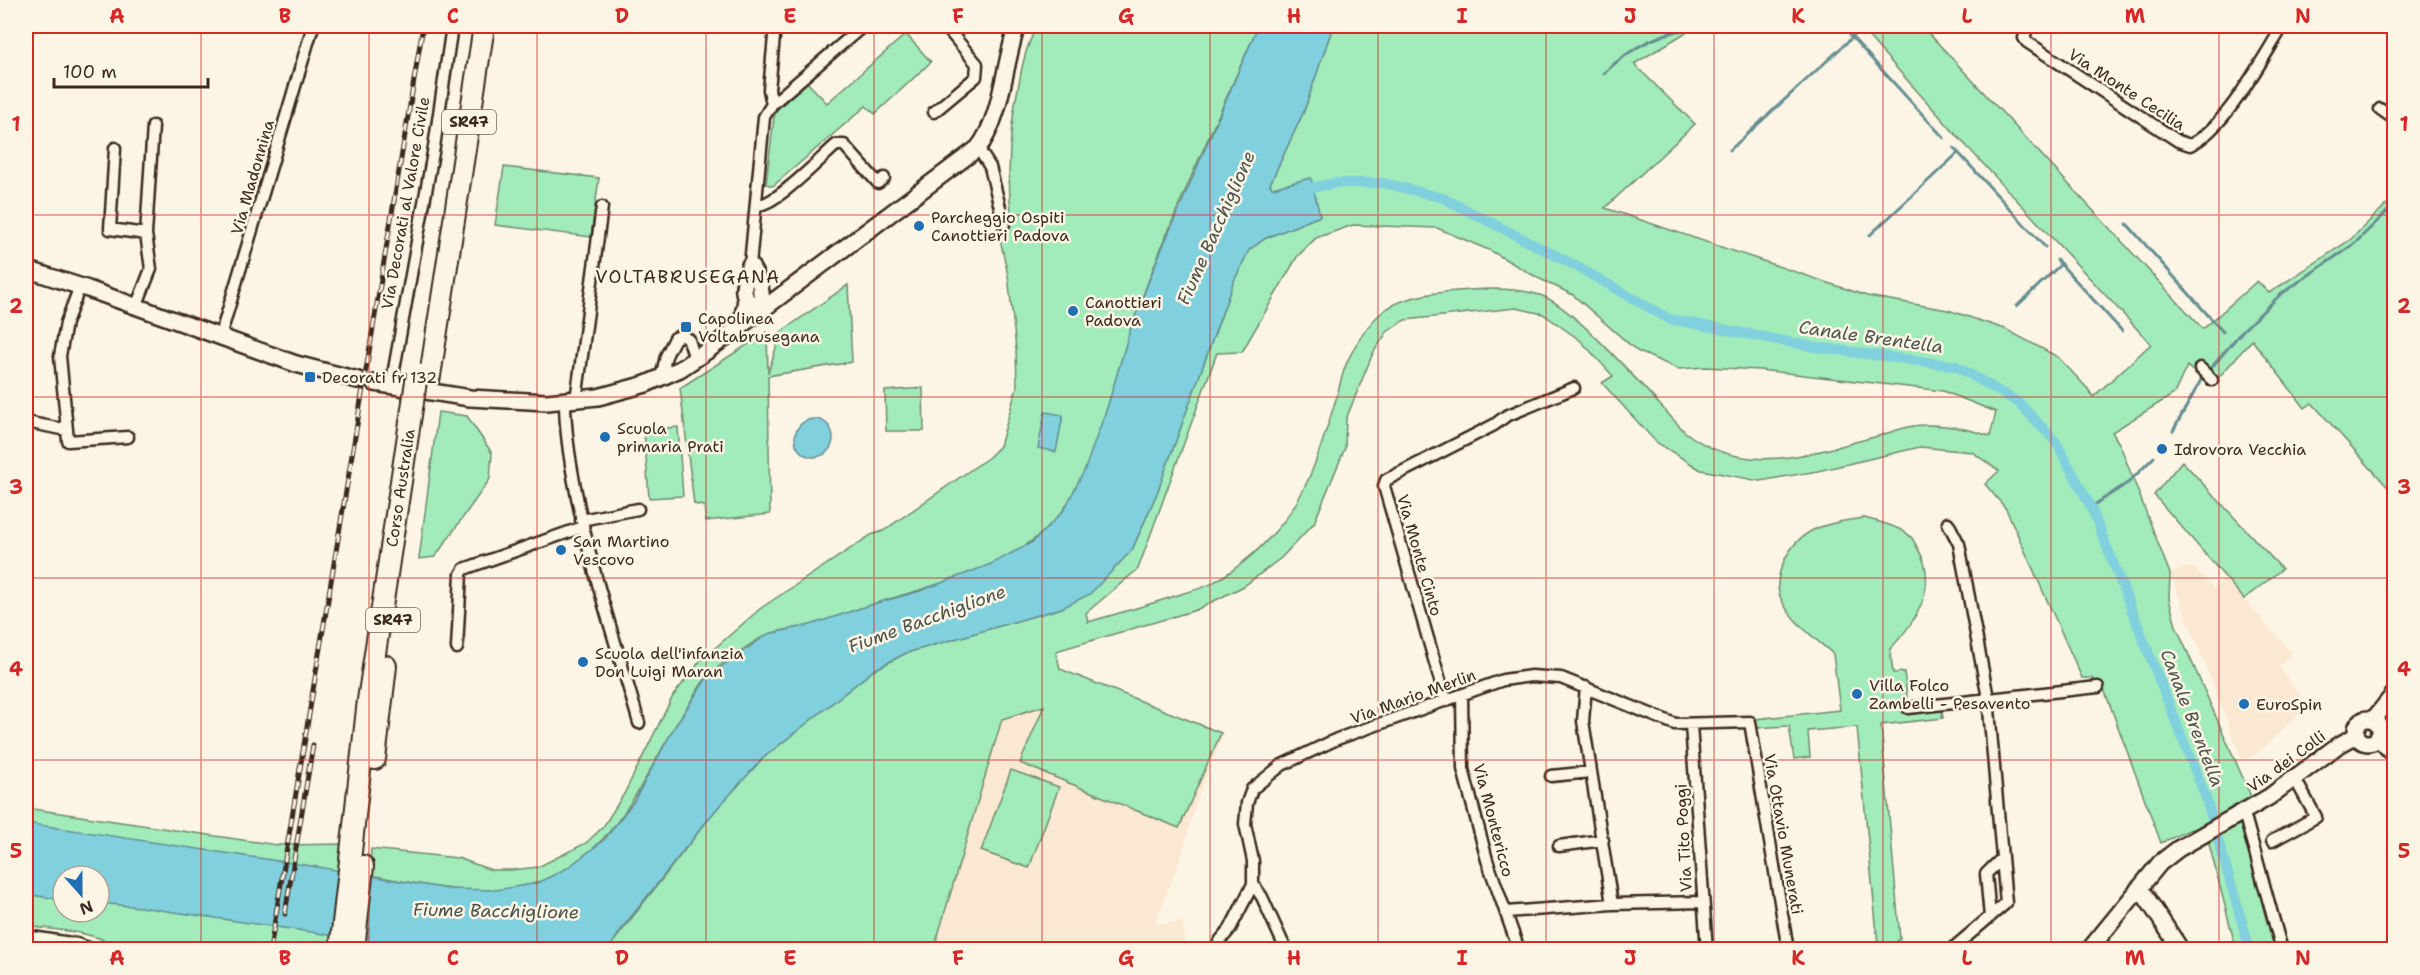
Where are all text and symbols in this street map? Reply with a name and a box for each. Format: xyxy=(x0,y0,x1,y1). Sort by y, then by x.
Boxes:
text: A xyxy=(109,3,125,29)
text: B xyxy=(279,3,291,29)
text: C xyxy=(447,3,459,29)
text: D xyxy=(615,3,629,29)
text: E xyxy=(783,3,797,29)
text: F xyxy=(952,3,964,29)
text: G xyxy=(1118,3,1134,29)
text: H xyxy=(1287,3,1301,29)
text: I xyxy=(1456,3,1468,29)
text: J xyxy=(1624,3,1637,29)
text: K xyxy=(1791,3,1805,29)
text: L xyxy=(1962,3,1973,29)
text: M xyxy=(2125,3,2146,29)
text: N xyxy=(2295,3,2311,29)
street label: Via Monte Cecilia xyxy=(2064,44,2189,135)
scale bar xyxy=(54,51,208,89)
text: 100 m xyxy=(63,60,117,84)
street label: Via Decorati al Valore Civile xyxy=(376,95,435,311)
road number: SR47 xyxy=(442,110,496,134)
text: 1 xyxy=(11,111,21,137)
text: 1 xyxy=(2399,111,2409,137)
street label: Via Madonnina xyxy=(226,117,279,237)
water label: Fiume Bacchiglione xyxy=(1171,147,1261,309)
place label: Parcheggio Ospiti Canottieri Padova xyxy=(931,207,1069,246)
marker: Parcheggio Ospiti Canottieri Padova xyxy=(912,219,926,233)
district label: VOLTABRUSEGANA xyxy=(595,265,781,289)
place label: Canottieri Padova xyxy=(1085,292,1162,331)
text: 2 xyxy=(9,293,23,319)
text: 2 xyxy=(2397,293,2411,319)
marker: Canottieri Padova xyxy=(1066,304,1080,318)
place label: Capolinea Voltabrusegana xyxy=(698,308,820,347)
water label: Canale Brentella xyxy=(1797,315,1945,359)
marker: Capolinea Voltabrusegana xyxy=(679,320,693,334)
place label: Decorati fr 132 xyxy=(322,367,437,388)
marker: Decorati fr 132 xyxy=(303,370,317,384)
place label: Scuola primaria Prati xyxy=(617,418,724,457)
street label: Corso Australia xyxy=(381,428,420,549)
marker: Scuola primaria Prati xyxy=(598,430,612,444)
place label: Idrovora Vecchia xyxy=(2174,439,2306,460)
marker: Idrovora Vecchia xyxy=(2155,442,2169,456)
text: 3 xyxy=(9,474,23,500)
text: 3 xyxy=(2397,474,2411,500)
street label: Via Monte Cinto xyxy=(1392,492,1447,619)
place label: San Martino Vescovo xyxy=(573,531,669,570)
marker: San Martino Vescovo xyxy=(554,543,568,557)
water label: Fiume Bacchiglione xyxy=(845,579,1009,659)
road number: SR47 xyxy=(366,608,420,632)
place label: Scuola dell'infanzia Don Luigi Maran xyxy=(595,643,744,682)
water label: Canale Brentella xyxy=(2155,646,2229,790)
marker: Scuola dell'infanzia Don Luigi Maran xyxy=(576,655,590,669)
text: 4 xyxy=(9,656,23,682)
text: 4 xyxy=(2397,656,2411,682)
street label: Via Mario Merlin xyxy=(1348,664,1479,729)
place label: Villa Folco Zambelli - Pesavento xyxy=(1869,675,2031,714)
marker: Villa Folco Zambelli - Pesavento xyxy=(1850,687,1864,701)
place label: EuroSpin xyxy=(2256,694,2322,715)
marker: EuroSpin xyxy=(2237,697,2251,711)
street label: Via dei Colli xyxy=(2243,726,2330,797)
street label: Via Ottavio Munerati xyxy=(1759,752,1808,916)
street label: Via Montericco xyxy=(1468,761,1519,879)
street label: Via Tito Poggi xyxy=(1670,783,1697,893)
text: 5 xyxy=(10,838,22,864)
text: 5 xyxy=(2398,838,2410,864)
north arrow xyxy=(51,864,111,924)
text: N xyxy=(77,895,96,920)
water label: Fiume Bacchiglione xyxy=(413,898,579,924)
text: A xyxy=(109,945,125,971)
text: B xyxy=(279,945,291,971)
text: C xyxy=(447,945,459,971)
text: D xyxy=(615,945,629,971)
text: E xyxy=(783,945,797,971)
text: F xyxy=(952,945,964,971)
text: G xyxy=(1118,945,1134,971)
text: H xyxy=(1287,945,1301,971)
text: I xyxy=(1456,945,1468,971)
text: J xyxy=(1624,945,1637,971)
text: K xyxy=(1791,945,1805,971)
text: L xyxy=(1962,945,1973,971)
text: M xyxy=(2125,945,2146,971)
text: N xyxy=(2295,945,2311,971)

